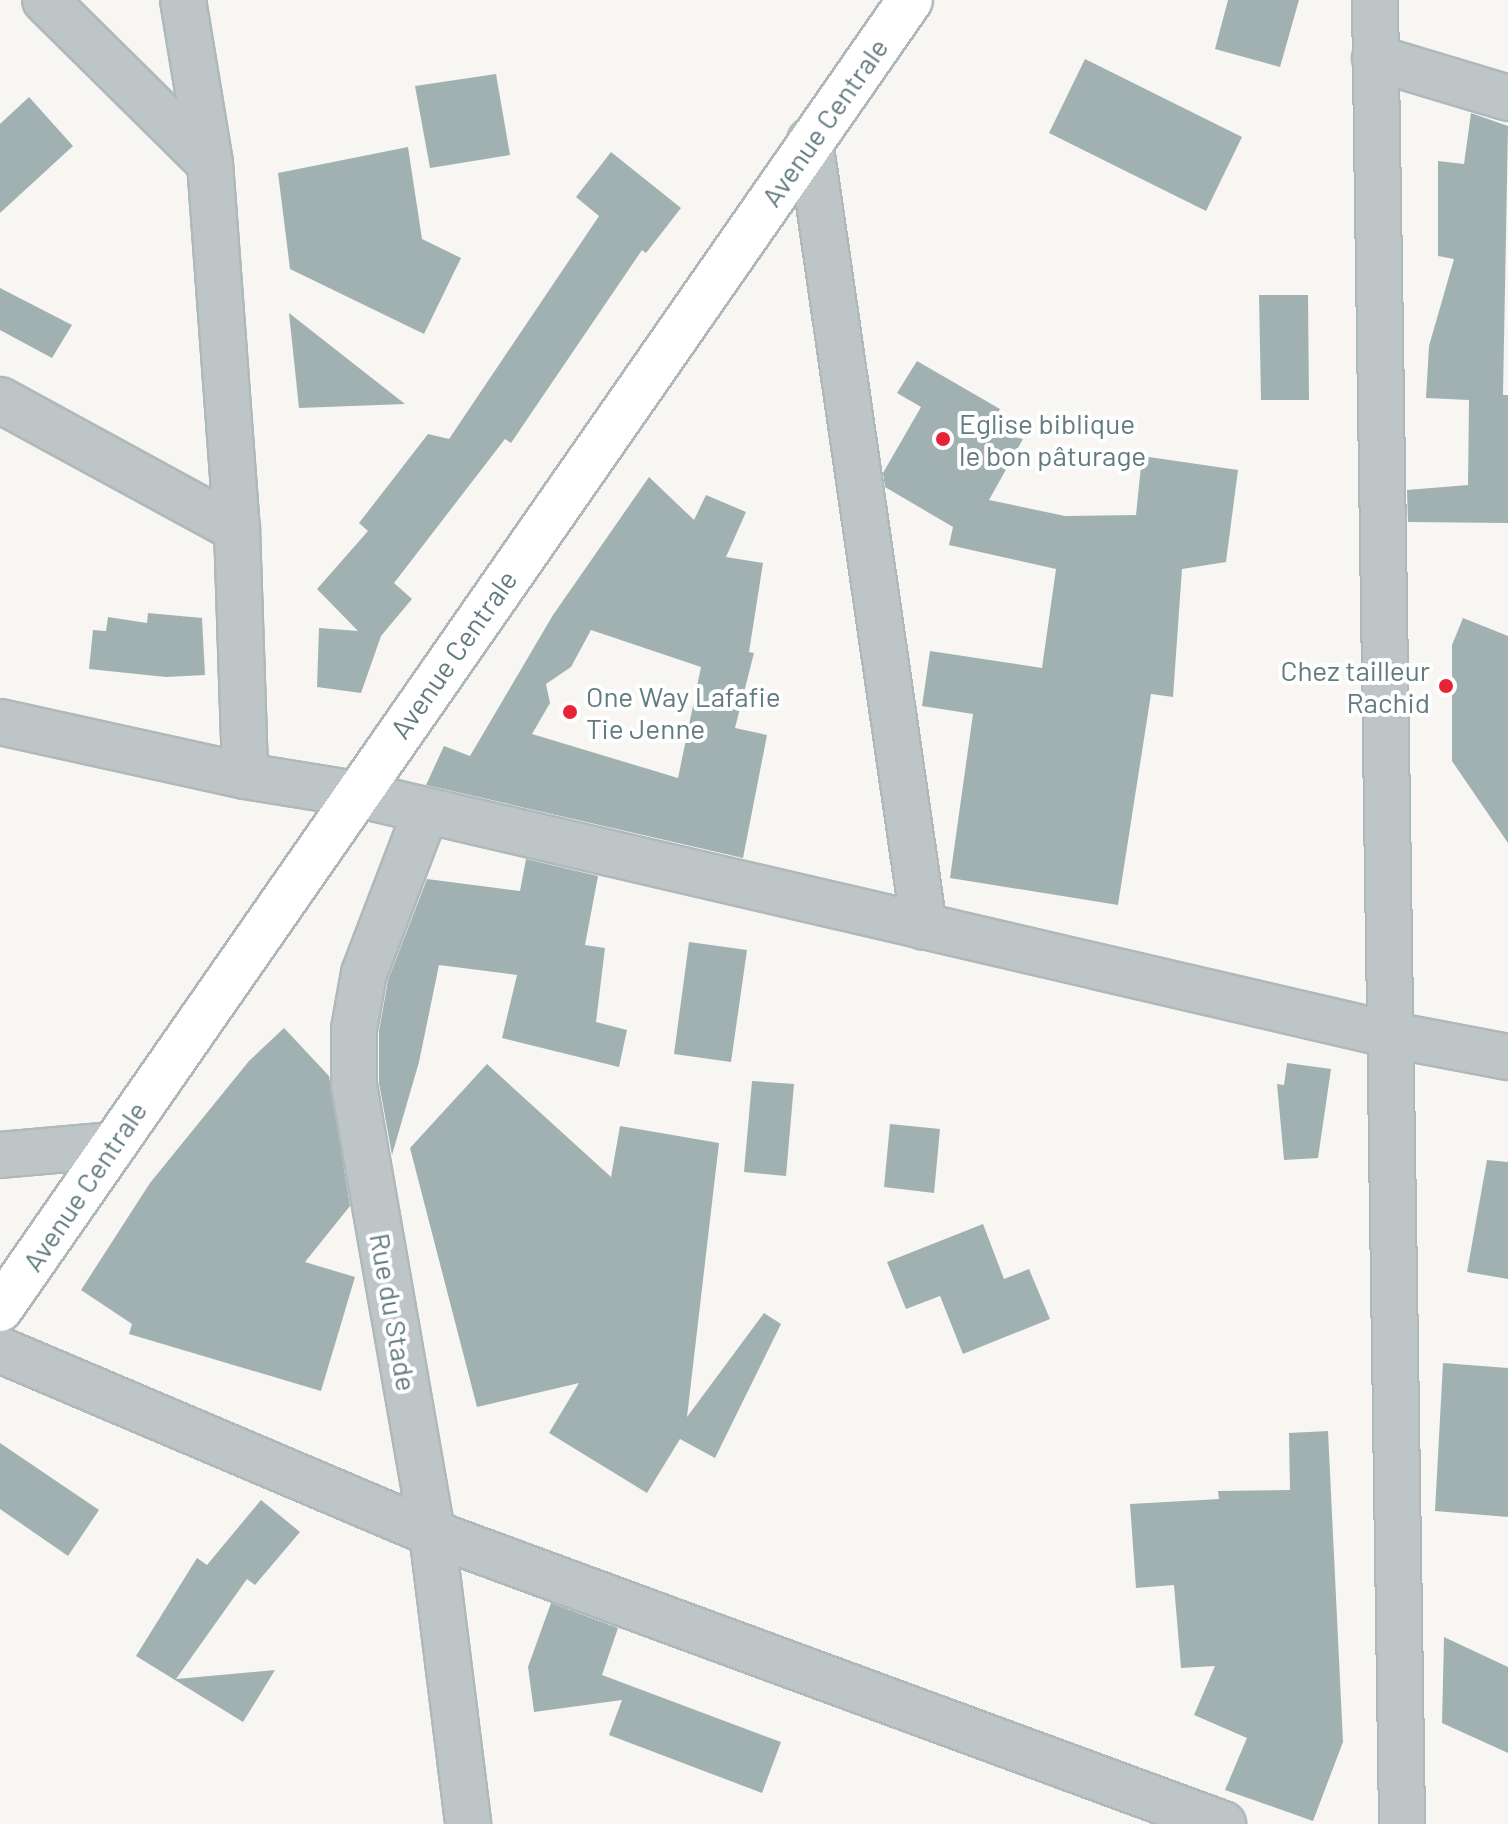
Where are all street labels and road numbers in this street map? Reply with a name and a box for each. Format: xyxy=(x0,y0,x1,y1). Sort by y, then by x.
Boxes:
street label: Avenue Centrale xyxy=(754,31,894,213)
street label: Avenue Centrale xyxy=(383,563,523,745)
street label: Avenue Centrale xyxy=(15,1095,153,1277)
street label: Rue du Stade xyxy=(364,1230,424,1394)

